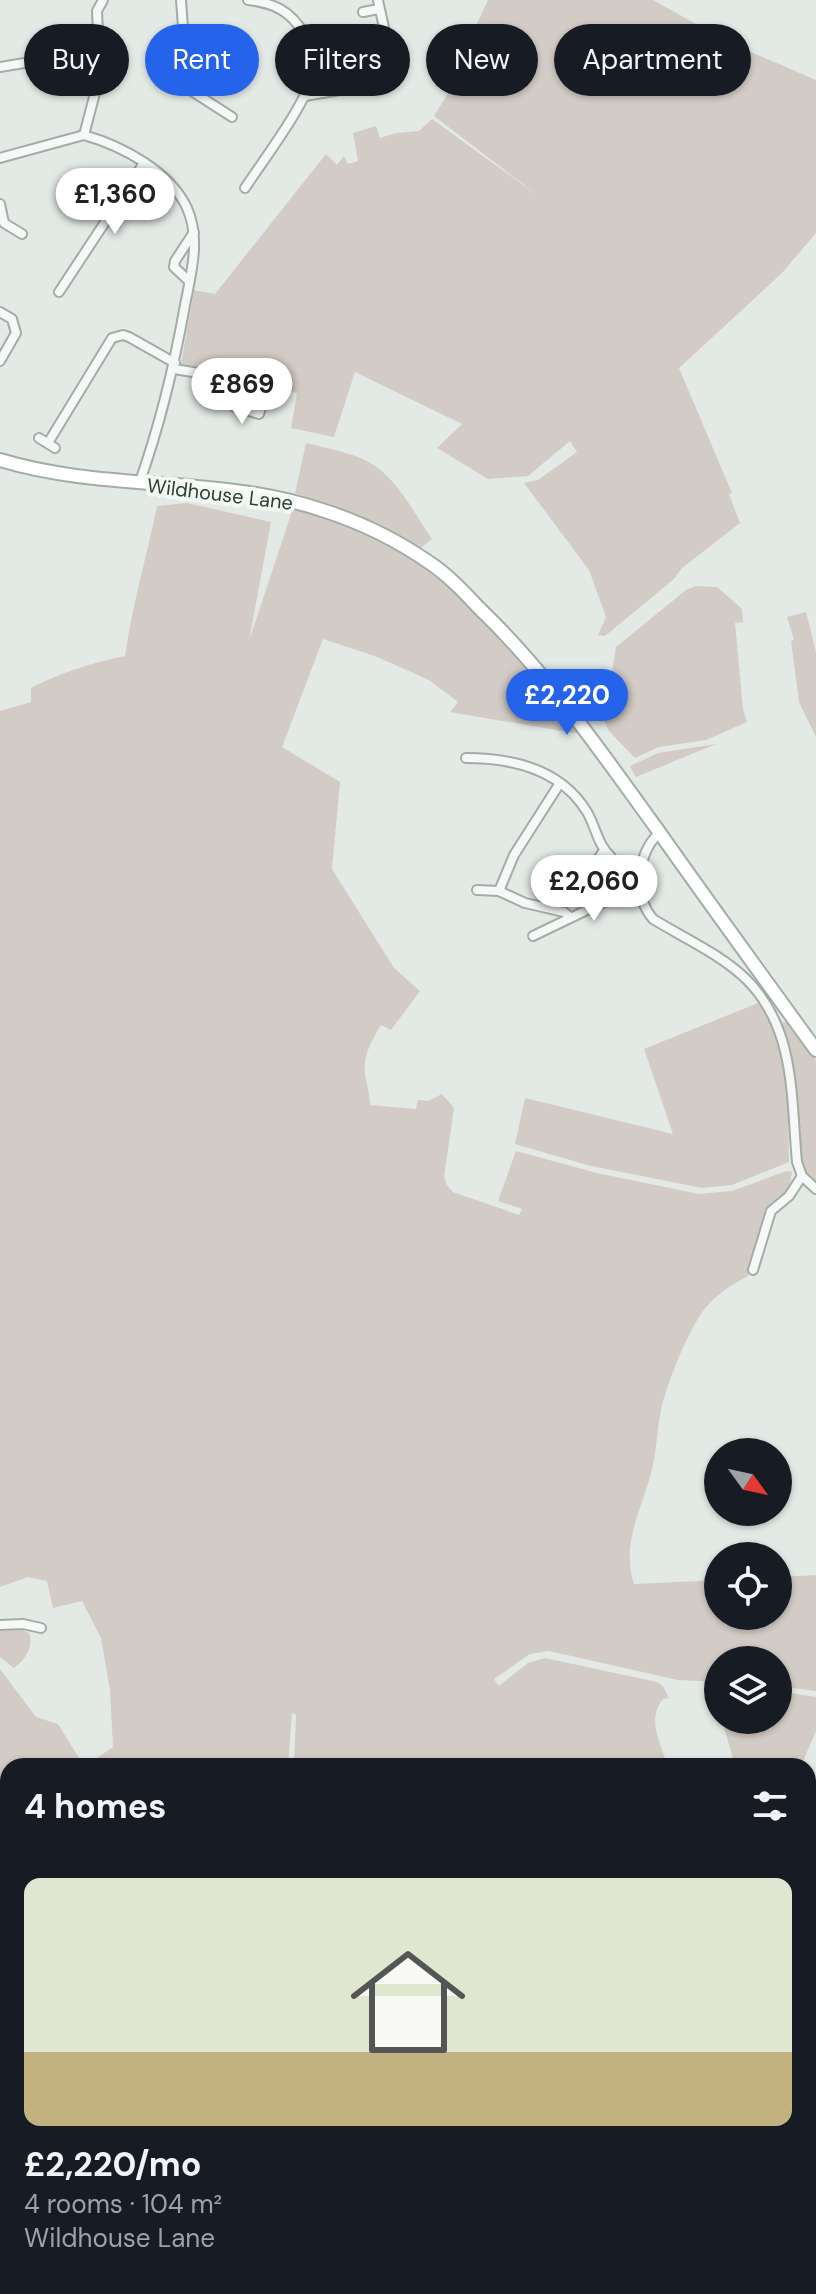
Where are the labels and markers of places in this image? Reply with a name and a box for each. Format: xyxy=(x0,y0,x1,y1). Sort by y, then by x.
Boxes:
pin: £1,360 xyxy=(50,168,180,236)
pin: £869 xyxy=(195,358,289,426)
pin: £2,220 xyxy=(502,669,632,737)
pin: £2,060 xyxy=(529,855,659,923)

